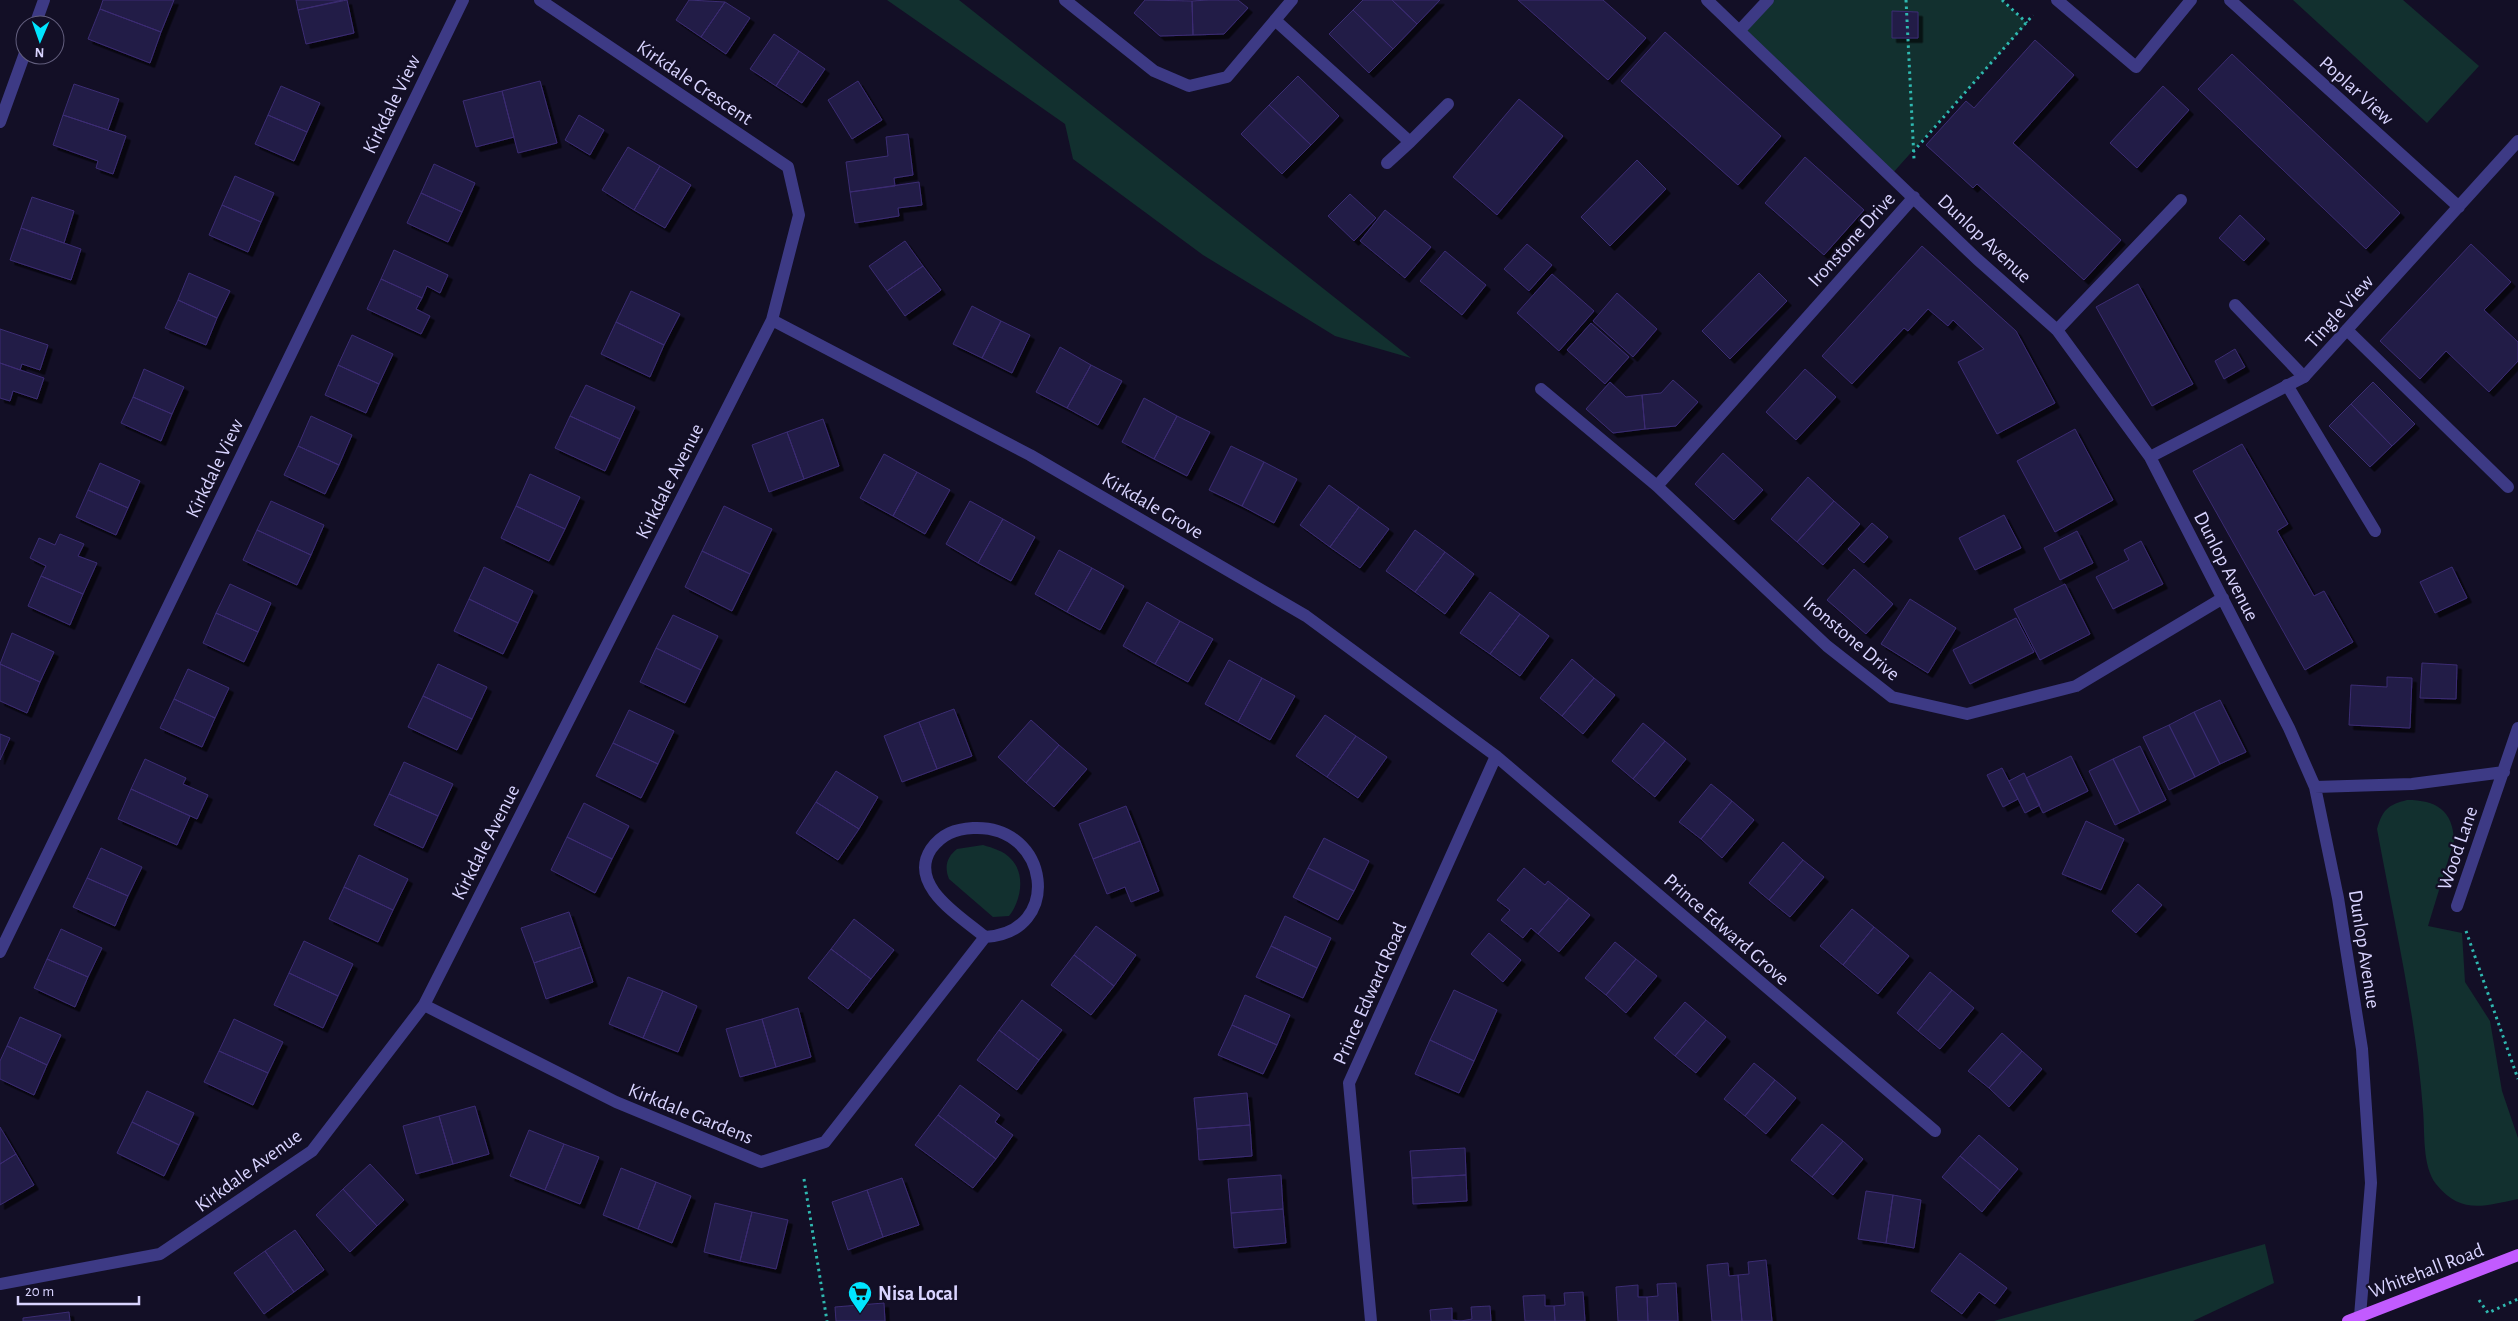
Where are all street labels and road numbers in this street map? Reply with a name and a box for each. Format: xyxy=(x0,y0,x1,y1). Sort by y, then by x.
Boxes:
street label: Kirkdale Crescent xyxy=(633,37,756,129)
street label: Kirkdale View xyxy=(359,52,425,157)
street label: Poplar View xyxy=(2315,52,2398,129)
street label: Ironstone Drive xyxy=(1804,189,1899,291)
street label: Dunlop Avenue xyxy=(1934,191,2035,287)
street label: Tingle View xyxy=(2302,271,2378,352)
street label: Kirkdale View xyxy=(182,416,248,521)
street label: Kirkdale Avenue xyxy=(632,421,707,542)
street label: Kirkdale Grove xyxy=(1099,469,1206,543)
street label: Dunlop Avenue xyxy=(2190,509,2262,624)
street label: Ironstone Drive xyxy=(1799,593,1903,685)
street label: Kirkdale Avenue xyxy=(448,782,523,903)
street label: Wood Lane xyxy=(2434,804,2482,893)
street label: Prince Edward Grove xyxy=(1660,870,1793,989)
street label: Dunlop Avenue xyxy=(2345,888,2383,1010)
street label: Prince Edward Road xyxy=(1330,919,1410,1068)
street label: Kirkdale Gardens xyxy=(625,1080,756,1148)
street label: Kirkdale Avenue xyxy=(192,1126,306,1216)
street label: Whitehall Road xyxy=(2366,1240,2486,1302)

